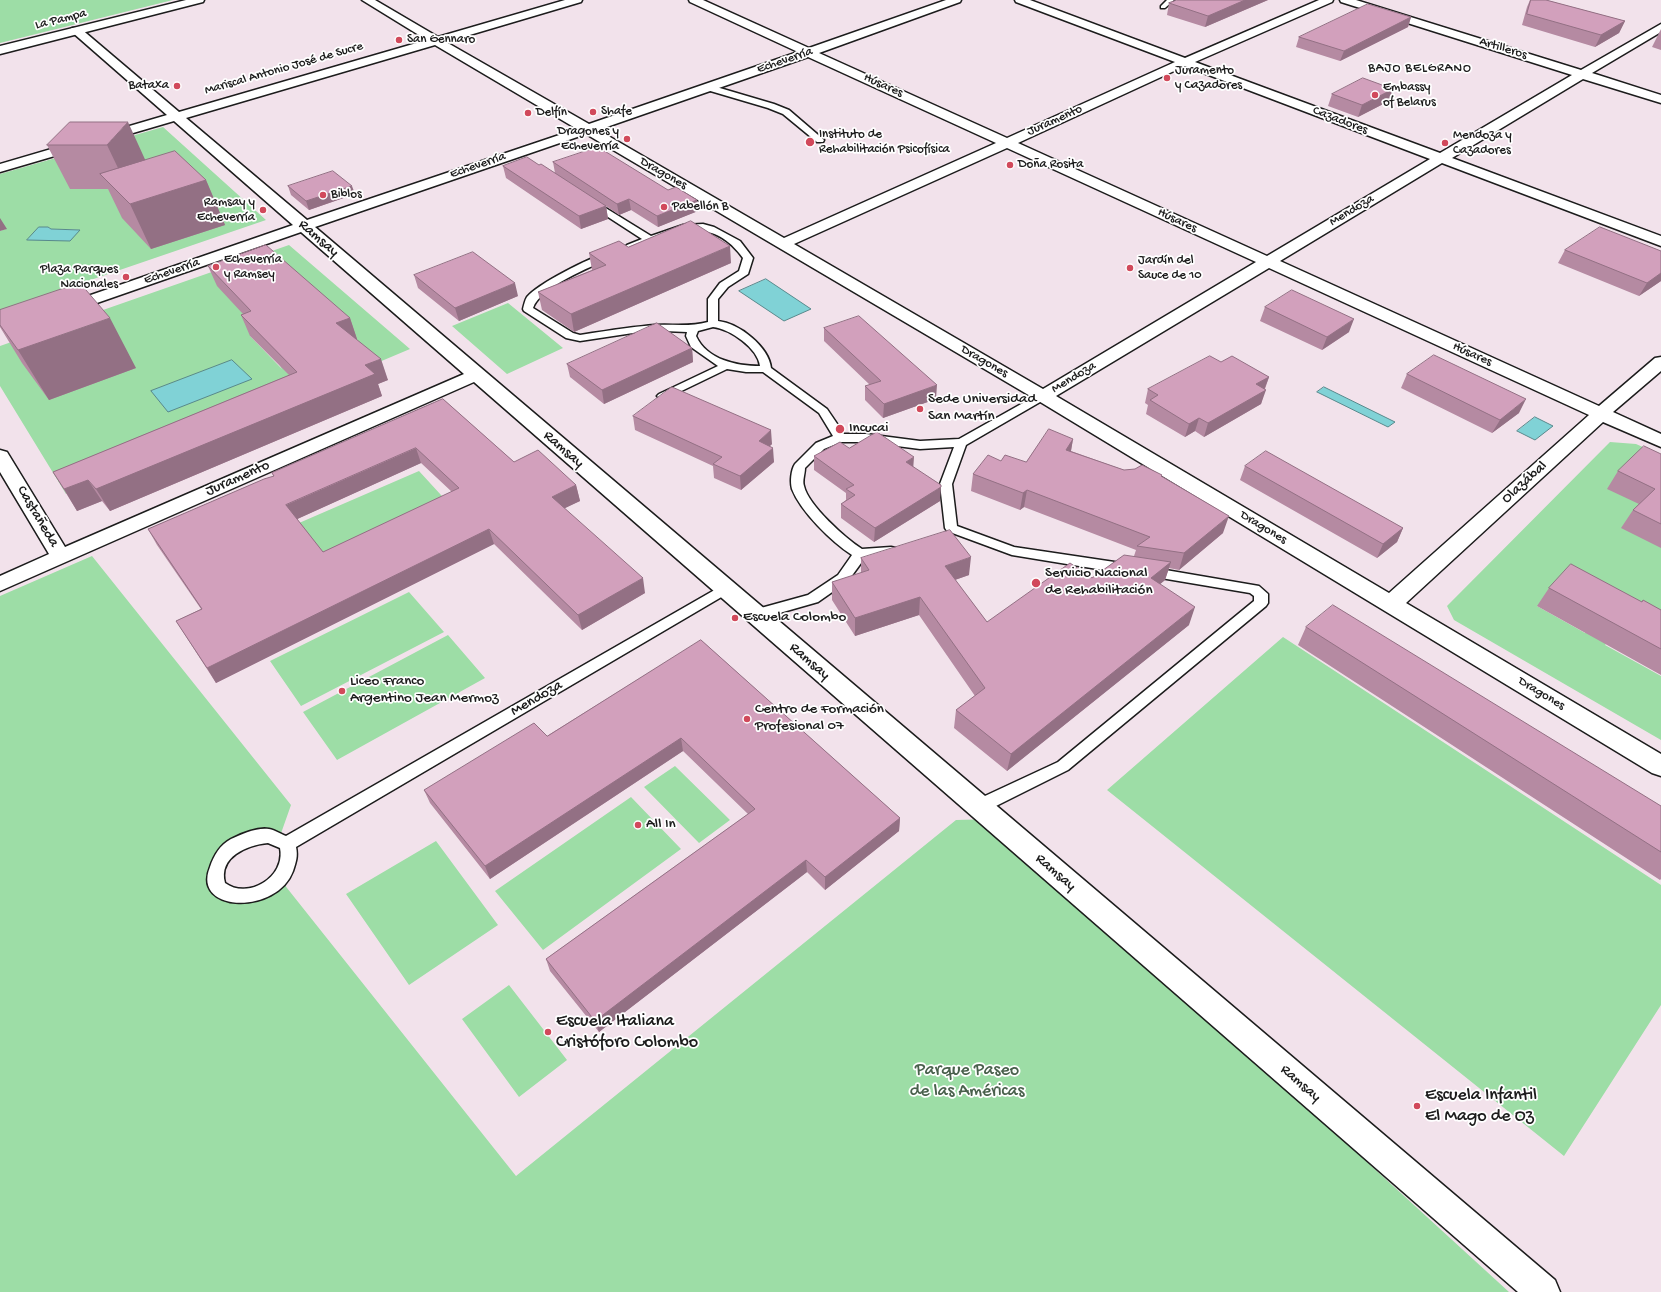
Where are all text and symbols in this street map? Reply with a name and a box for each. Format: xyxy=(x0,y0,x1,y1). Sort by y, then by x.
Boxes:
street label: La Pampa xyxy=(34,6,88,34)
place label: San Gennaro xyxy=(407,32,475,48)
street label: Artilleros xyxy=(1477,34,1529,64)
marker: San Gennaro xyxy=(394,35,404,45)
street label: Mariscal Antonio José de Sucre xyxy=(203,39,365,99)
street label: Echeverría xyxy=(755,44,815,78)
district label: BAJO BELGRANO xyxy=(1368,61,1472,77)
place label: Juramento y Cazadores xyxy=(1175,63,1242,94)
street label: Húsares xyxy=(861,70,905,102)
marker: Juramento y Cazadores xyxy=(1162,73,1172,83)
place label: Bataxa xyxy=(129,78,169,94)
place label: Embassy of Belarus xyxy=(1383,80,1436,111)
marker: Bataxa xyxy=(172,81,182,91)
marker: Embassy of Belarus xyxy=(1370,90,1380,100)
street label: Juramento xyxy=(1025,102,1085,140)
street label: Cazadores xyxy=(1310,103,1370,139)
place label: Shafe xyxy=(601,104,632,120)
place label: Delfín xyxy=(536,105,567,121)
marker: Shafe xyxy=(588,107,598,117)
marker: Delfín xyxy=(523,108,533,118)
place label: Dragones y Echeverría xyxy=(557,124,619,155)
place label: Instituto de Rehabilitación Psicofísica xyxy=(819,127,950,158)
place label: Mendoza y Cazadores xyxy=(1453,128,1512,159)
marker: Dragones y Echeverría xyxy=(622,134,632,144)
marker: Instituto de Rehabilitación Psicofísica xyxy=(804,136,816,148)
marker: Mendoza y Cazadores xyxy=(1440,138,1450,148)
street label: Echeverría xyxy=(448,149,508,183)
street label: Dragones xyxy=(637,154,689,194)
place label: Doña Rosita xyxy=(1018,157,1083,173)
marker: Doña Rosita xyxy=(1005,160,1015,170)
place label: Biblos xyxy=(331,187,362,203)
marker: Biblos xyxy=(318,190,328,200)
street label: Mendoza xyxy=(1327,192,1377,230)
place label: Ramsay y Echeverría xyxy=(197,195,255,226)
place label: Pabellón B xyxy=(672,199,728,215)
marker: Pabellón B xyxy=(659,202,669,212)
marker: Ramsay y Echeverría xyxy=(258,205,268,215)
street label: Húsares xyxy=(1155,205,1199,237)
street label: Ramsay xyxy=(294,216,342,262)
place label: Echeverría y Ramsey xyxy=(224,252,282,283)
place label: Jardín del Sauce de 10 xyxy=(1138,253,1202,284)
street label: Echeverría xyxy=(142,255,202,289)
place label: Plaza Parques Nacionales xyxy=(40,262,118,293)
marker: Echeverría y Ramsey xyxy=(211,262,221,272)
marker: Jardín del Sauce de 10 xyxy=(1125,263,1135,273)
marker: Plaza Parques Nacionales xyxy=(121,272,131,282)
street label: Húsares xyxy=(1450,339,1494,371)
street label: Dragones xyxy=(958,342,1010,382)
street label: Mendoza xyxy=(1049,359,1099,397)
place label: Sede Universidad San Martín xyxy=(928,391,1036,426)
marker: Sede Universidad San Martín xyxy=(915,404,925,414)
place label: Incucai xyxy=(849,420,889,438)
marker: Incucai xyxy=(834,423,846,435)
street label: Ramsay xyxy=(539,427,587,473)
street label: Juramento xyxy=(203,457,273,501)
street label: Olazábal xyxy=(1498,458,1552,508)
street label: Castañeda xyxy=(12,483,62,551)
street label: Dragones xyxy=(1237,508,1289,548)
place label: Servicio Nacional de Rehabilitación xyxy=(1045,565,1153,600)
marker: Servicio Nacional de Rehabilitación xyxy=(1030,577,1042,589)
place label: Escuela Colombo xyxy=(743,609,846,627)
marker: Escuela Colombo xyxy=(730,613,740,623)
street label: Ramsay xyxy=(785,639,833,685)
place label: Liceo Franco Argentino Jean Mermoz xyxy=(350,673,499,708)
street label: Dragones xyxy=(1515,674,1567,714)
street label: Mendoza xyxy=(508,677,566,721)
marker: Liceo Franco Argentino Jean Mermoz xyxy=(337,686,347,696)
place label: Centro de Formación Profesional 07 xyxy=(755,701,884,736)
marker: Centro de Formación Profesional 07 xyxy=(742,714,752,724)
place label: All In xyxy=(646,816,676,834)
marker: All In xyxy=(633,820,643,830)
street label: Ramsay xyxy=(1031,850,1079,896)
place label: Escuela Italiana Cristóforo Colombo xyxy=(556,1011,698,1054)
marker: Escuela Italiana Cristóforo Colombo xyxy=(543,1027,553,1037)
park label: Parque Paseo de las Américas xyxy=(910,1060,1024,1102)
street label: Ramsay xyxy=(1276,1061,1324,1107)
place label: Escuela Infantil El Mago de Oz xyxy=(1425,1085,1537,1128)
marker: Escuela Infantil El Mago de Oz xyxy=(1412,1101,1422,1111)

